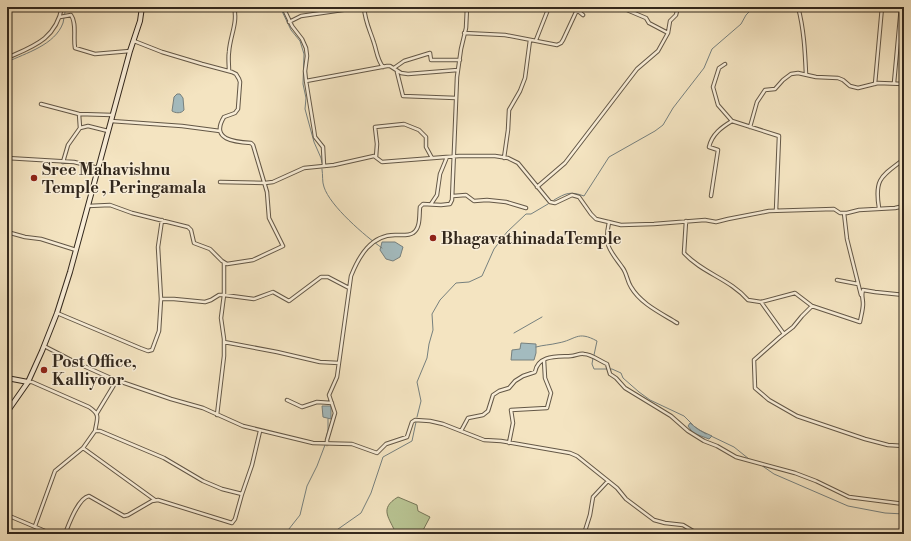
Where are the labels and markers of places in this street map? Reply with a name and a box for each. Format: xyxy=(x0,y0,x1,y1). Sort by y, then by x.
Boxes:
place label: Sree Mahavishnu Temple , Peringamala xyxy=(42,160,206,198)
marker: Sree Mahavishnu Temple , Peringamala xyxy=(29,173,39,183)
place label: BhagavathinadaTemple xyxy=(441,229,622,249)
marker: BhagavathinadaTemple xyxy=(428,233,438,243)
place label: Post Office, Kalliyoor xyxy=(52,352,137,390)
marker: Post Office, Kalliyoor xyxy=(39,365,49,375)

